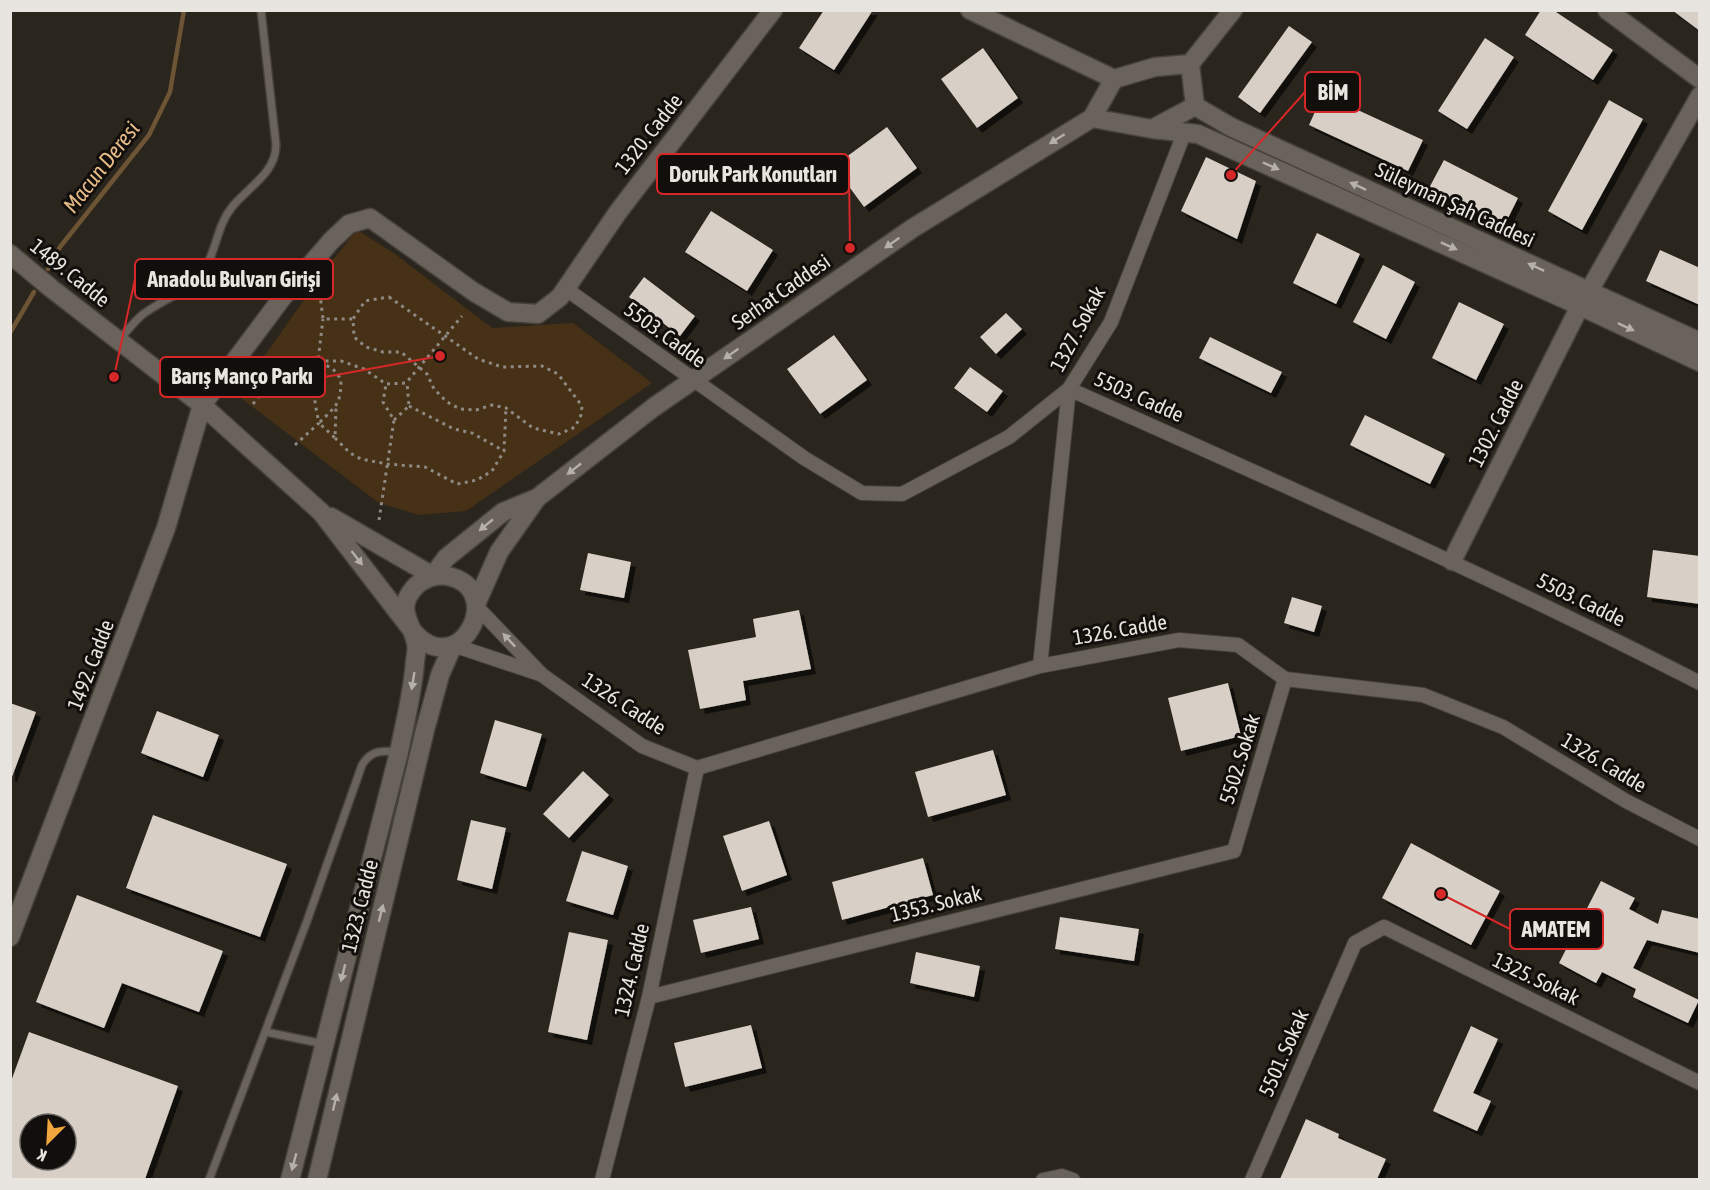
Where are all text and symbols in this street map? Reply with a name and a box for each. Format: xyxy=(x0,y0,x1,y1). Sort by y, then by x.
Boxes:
callout: BİM xyxy=(1305,72,1360,112)
text: BİM xyxy=(1318,79,1348,105)
street label: 1320. Cadde xyxy=(610,89,687,178)
water label: Macun Deresi xyxy=(57,116,145,218)
one-way arrow xyxy=(1049,134,1065,145)
callout: Doruk Park Konutları xyxy=(657,154,849,194)
street label: Süleyman Şah Caddesi xyxy=(1372,157,1539,251)
text: Doruk Park Konutları xyxy=(669,161,837,187)
one-way arrow xyxy=(1262,162,1280,172)
one-way arrow xyxy=(1350,181,1367,190)
street label: 1489. Cadde xyxy=(26,233,115,311)
one-way arrow xyxy=(884,237,900,249)
one-way arrow xyxy=(1440,242,1457,251)
street label: Serhat Caddesi xyxy=(727,249,834,334)
callout: Anadolu Bulvarı Girişi xyxy=(135,259,333,299)
one-way arrow xyxy=(1527,262,1544,271)
text: Anadolu Bulvarı Girişi xyxy=(146,266,321,292)
street label: 1327. Sokak xyxy=(1045,282,1110,375)
street label: 5503. Cadde xyxy=(620,297,711,372)
one-way arrow xyxy=(1618,323,1635,332)
one-way arrow xyxy=(724,348,740,360)
callout: Barış Manço Parkı xyxy=(160,357,325,397)
text: Barış Manço Parkı xyxy=(171,363,313,389)
street label: 5503. Cadde xyxy=(1091,366,1188,426)
street label: 1302. Cadde xyxy=(1463,375,1527,470)
one-way arrow xyxy=(567,463,582,475)
one-way arrow xyxy=(478,519,494,532)
one-way arrow xyxy=(350,551,362,566)
street label: 5503. Cadde xyxy=(1534,568,1629,631)
street label: 1326. Cadde xyxy=(1071,609,1169,649)
street label: 1492. Cadde xyxy=(62,616,118,713)
one-way arrow xyxy=(502,633,516,648)
street label: 1326. Cadde xyxy=(578,667,671,739)
one-way arrow xyxy=(408,672,417,691)
street label: 5502. Sokak xyxy=(1214,711,1264,807)
street label: 1326. Cadde xyxy=(1558,727,1651,797)
street label: 1323. Cadde xyxy=(336,857,382,955)
street label: 1353. Sokak xyxy=(888,880,984,926)
one-way arrow xyxy=(377,903,387,922)
callout: AMATEM xyxy=(1510,909,1603,949)
text: AMATEM xyxy=(1520,916,1591,942)
street label: 1324. Cadde xyxy=(609,921,653,1019)
street label: 1325. Sokak xyxy=(1489,947,1584,1009)
one-way arrow xyxy=(337,963,347,982)
street label: 5501. Sokak xyxy=(1253,1005,1313,1100)
one-way arrow xyxy=(331,1093,341,1111)
north arrow xyxy=(18,1112,78,1172)
text: K xyxy=(35,1146,49,1166)
one-way arrow xyxy=(289,1152,299,1171)

